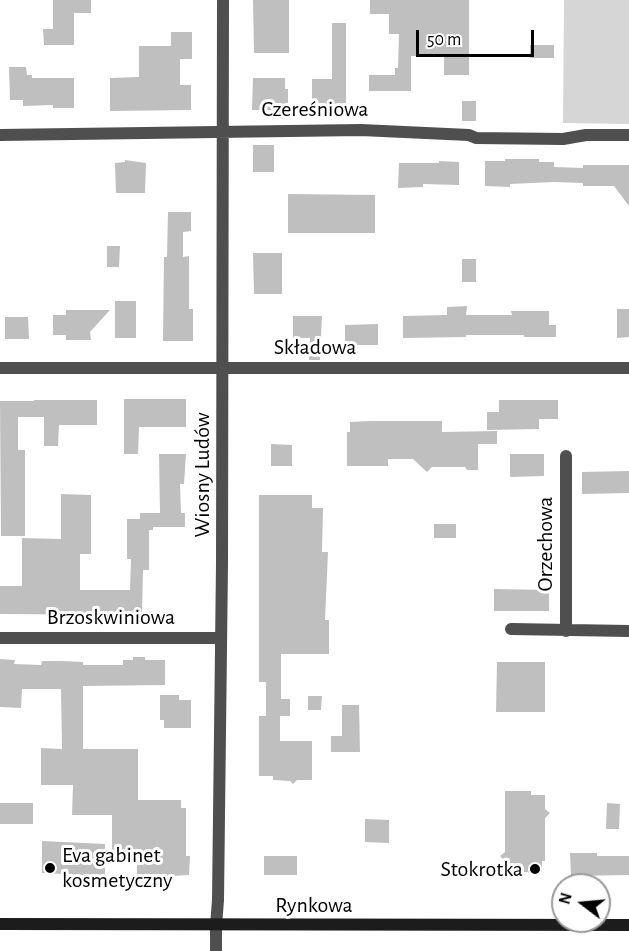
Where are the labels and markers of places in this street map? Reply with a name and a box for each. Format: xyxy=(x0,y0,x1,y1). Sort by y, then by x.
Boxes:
place label: Eva gabinet kosmetyczny xyxy=(62,842,172,894)
place label: Stokrotka xyxy=(440,856,523,882)
marker: Eva gabinet kosmetyczny xyxy=(43,861,57,875)
marker: Stokrotka xyxy=(528,862,542,876)

